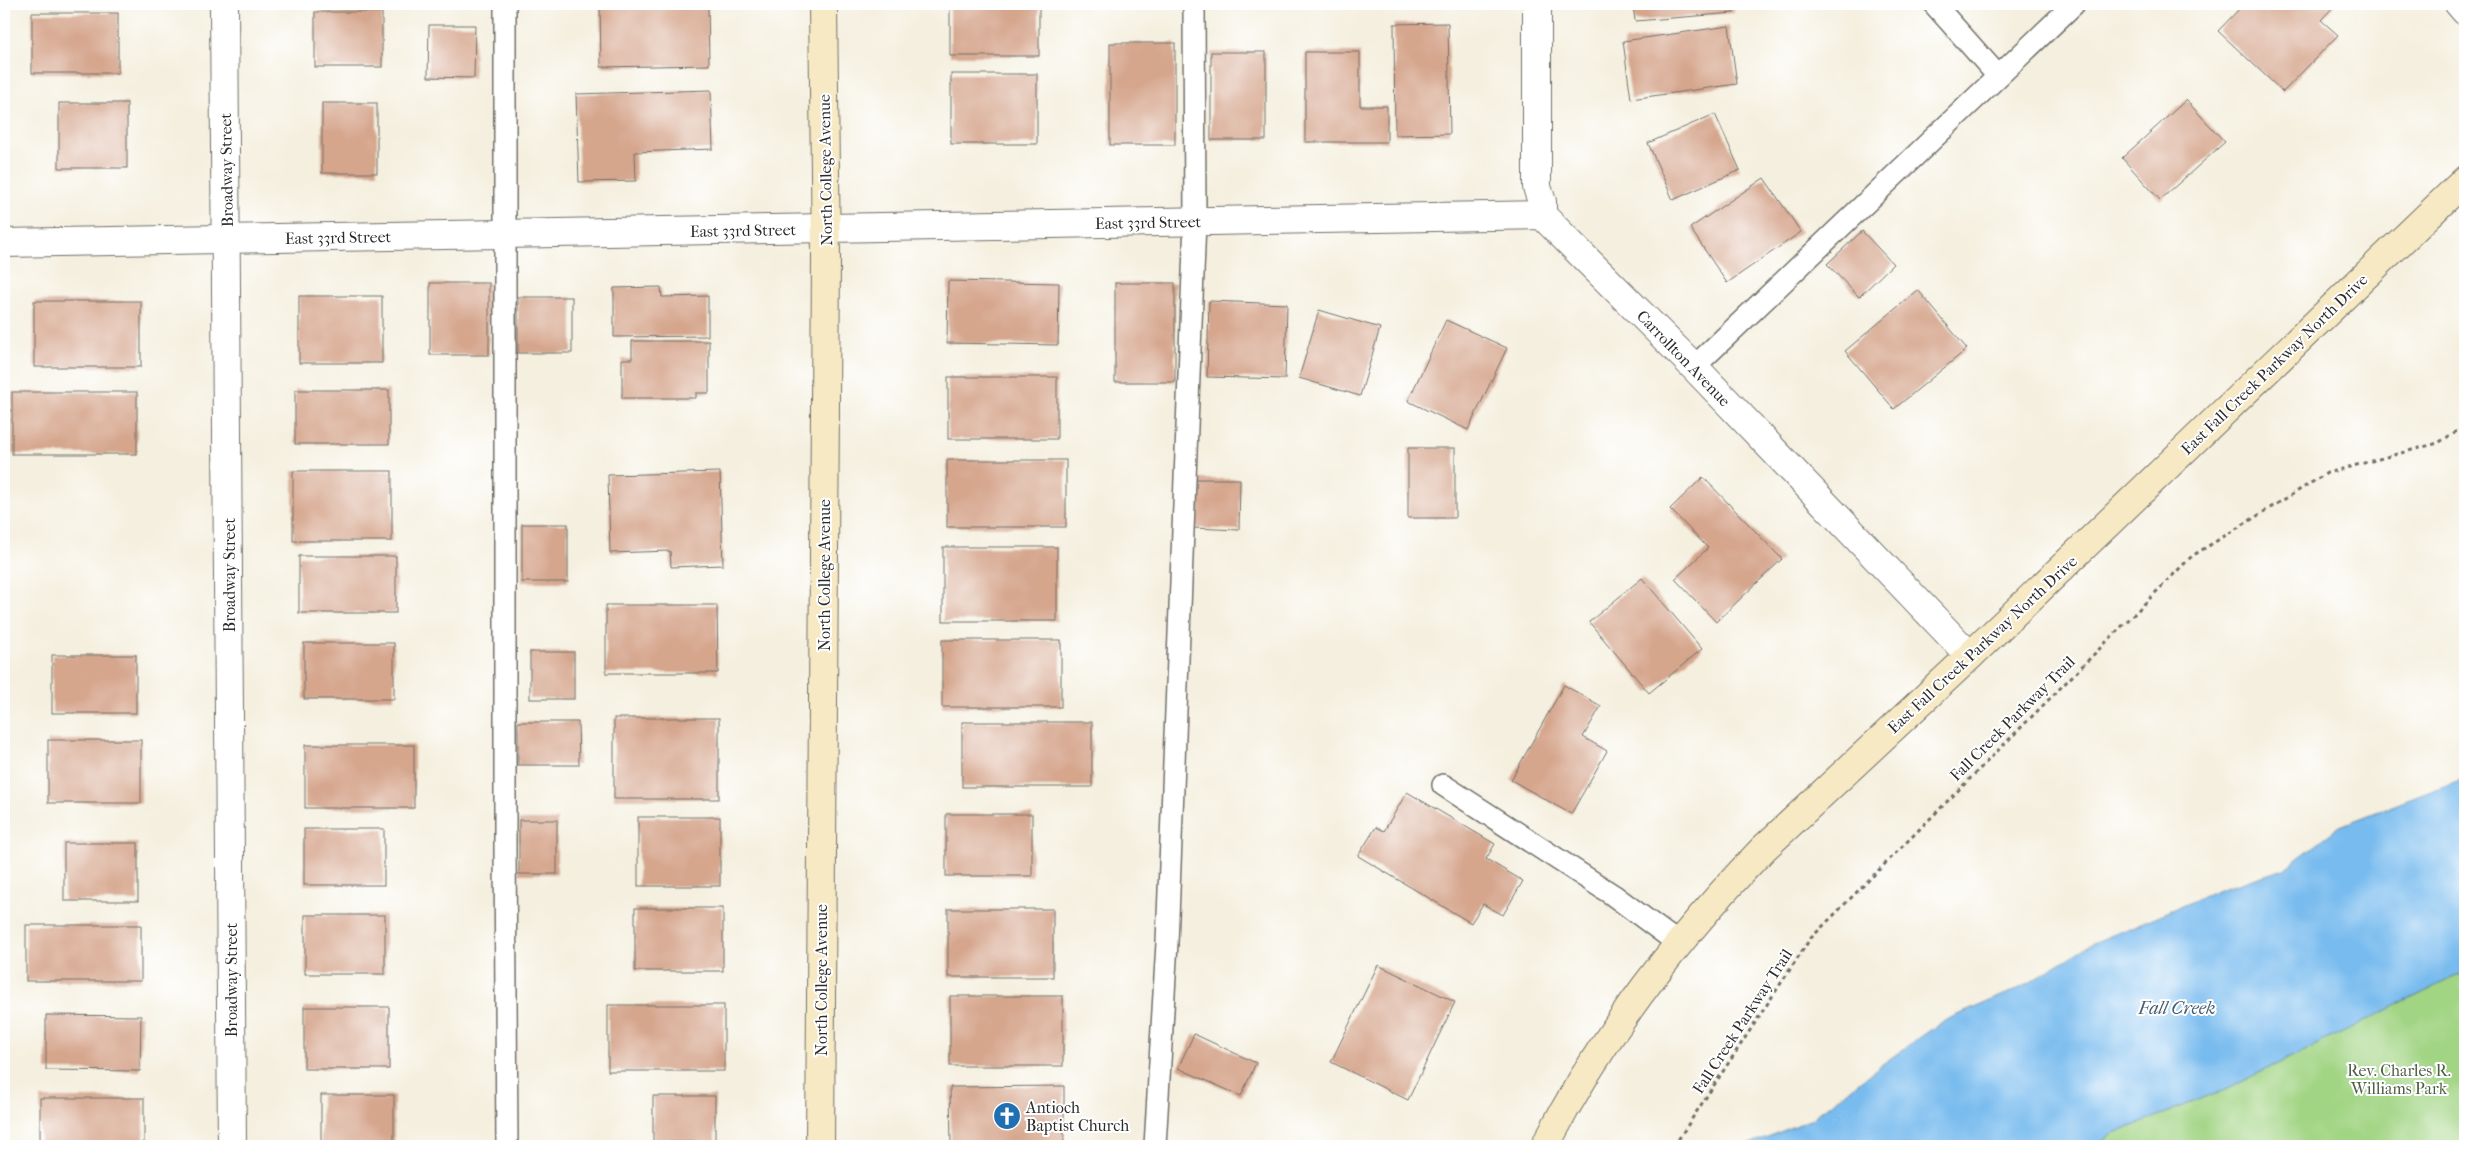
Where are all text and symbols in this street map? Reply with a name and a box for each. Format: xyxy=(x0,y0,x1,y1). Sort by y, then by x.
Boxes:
street label: North College Avenue xyxy=(815,94,836,246)
street label: Broadway Street xyxy=(216,112,237,227)
street label: East 33rd Street xyxy=(1095,212,1202,233)
street label: East 33rd Street xyxy=(690,220,797,241)
street label: East 33rd Street xyxy=(285,227,392,248)
street label: East Fall Creek Parkway North Drive xyxy=(2177,270,2372,459)
street label: Carrollton Avenue xyxy=(1633,306,1734,411)
street label: North College Avenue xyxy=(815,499,834,651)
street label: Broadway Street xyxy=(220,518,239,632)
street label: East Fall Creek Parkway North Drive xyxy=(1884,551,2081,737)
street label: Fall Creek Parkway Trail xyxy=(1946,652,2079,785)
street label: North College Avenue xyxy=(812,904,831,1056)
street label: Broadway Street xyxy=(222,923,241,1037)
street label: Fall Creek Parkway Trail xyxy=(1689,945,1797,1097)
water label: Fall Creek xyxy=(2137,998,2216,1019)
park label: Rev. Charles R. Williams Park xyxy=(2347,1061,2451,1098)
place label: Antioch Baptist Church xyxy=(1025,1098,1129,1135)
church icon: Antioch Baptist Church xyxy=(992,1101,1022,1131)

